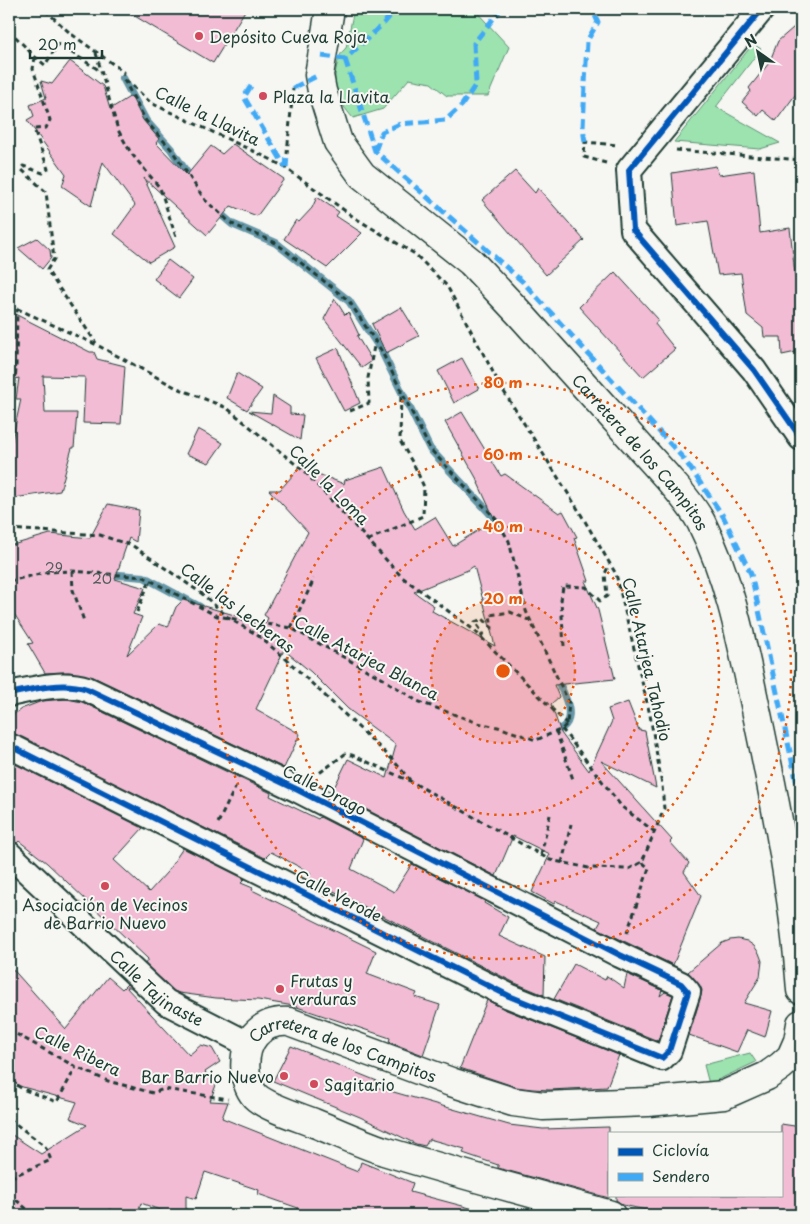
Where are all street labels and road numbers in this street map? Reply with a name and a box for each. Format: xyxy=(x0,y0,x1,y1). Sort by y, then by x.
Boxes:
street label: Calle la Llavita xyxy=(151,79,265,151)
street label: Carretera de los Campitos xyxy=(567,368,715,534)
street label: Calle la Loma xyxy=(284,438,376,530)
street label: Calle las Lecheras xyxy=(176,556,300,658)
street label: Calle Atarjea Tahodio xyxy=(617,575,679,744)
street label: Calle Atarjea Blanca xyxy=(290,609,444,705)
street label: Calle Drago xyxy=(279,758,371,820)
street label: Calle Verode xyxy=(291,863,387,927)
street label: Calle Tajinaste xyxy=(105,943,208,1031)
street label: Carretera de los Campitos xyxy=(242,1010,440,1088)
street label: Calle Ribera xyxy=(31,1019,126,1081)

